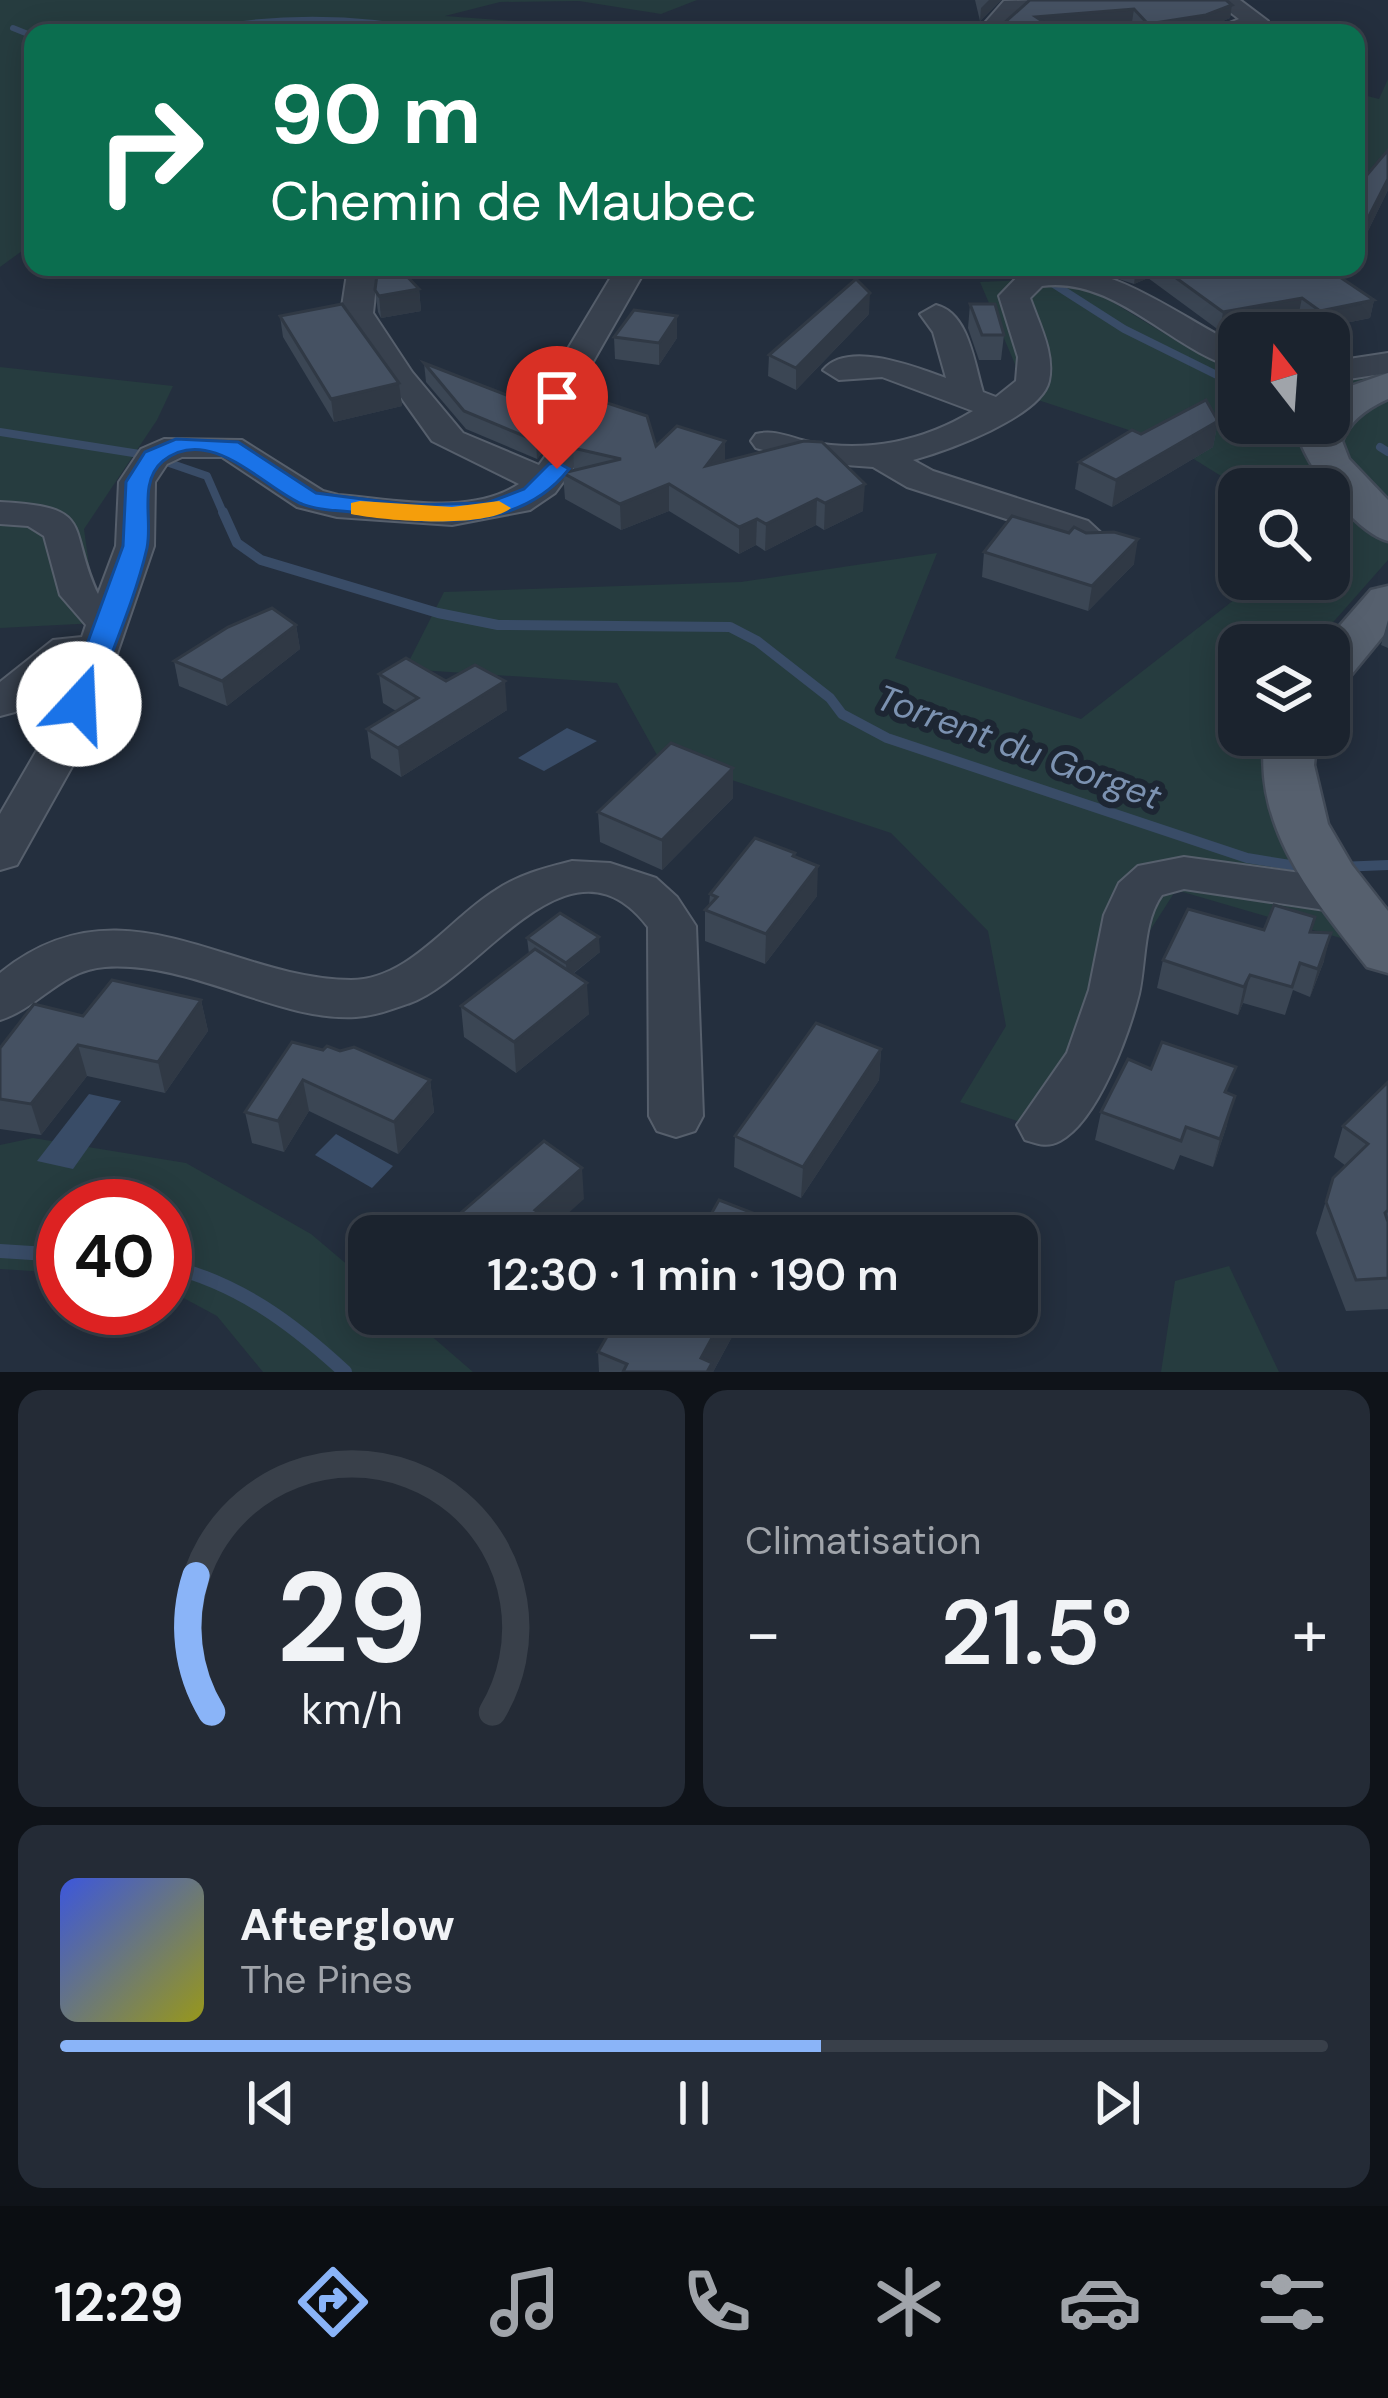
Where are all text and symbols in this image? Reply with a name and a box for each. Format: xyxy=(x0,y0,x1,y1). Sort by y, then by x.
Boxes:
text: 90 m xyxy=(270,60,481,169)
icon: right xyxy=(72,72,228,228)
text: Chemin de Maubec xyxy=(270,166,757,237)
north arrow xyxy=(1218,312,1350,444)
map controls xyxy=(1218,312,1350,756)
pin xyxy=(506,346,608,469)
icon: arrive xyxy=(524,364,590,430)
button: search xyxy=(1218,468,1350,600)
button: layers xyxy=(1218,624,1350,756)
position arrow xyxy=(16,641,142,767)
water label: Torrent du Gorget xyxy=(870,674,1169,821)
speed limit sign: 40 xyxy=(36,1179,192,1335)
text: 12:30 · 1 min · 190 m xyxy=(487,1245,899,1304)
text: Climatisation xyxy=(745,1515,982,1566)
text: 29 xyxy=(276,1537,427,1700)
text: 21.5° xyxy=(940,1575,1133,1692)
text: − xyxy=(745,1591,781,1676)
text: + xyxy=(1292,1591,1328,1676)
text: km/h xyxy=(301,1680,402,1736)
text: Afterglow xyxy=(240,1895,455,1954)
text: The Pines xyxy=(240,1954,413,2005)
icon: previous xyxy=(238,2070,304,2136)
icon: pause xyxy=(661,2070,727,2136)
icon: next xyxy=(1084,2070,1150,2136)
icon: directions xyxy=(291,2260,375,2344)
icon: music xyxy=(483,2260,567,2344)
icon: phone xyxy=(675,2260,759,2344)
icon: climate xyxy=(867,2260,951,2344)
icon: car xyxy=(1058,2260,1142,2344)
icon: filters xyxy=(1250,2260,1334,2344)
text: 12:29 xyxy=(54,2267,184,2338)

